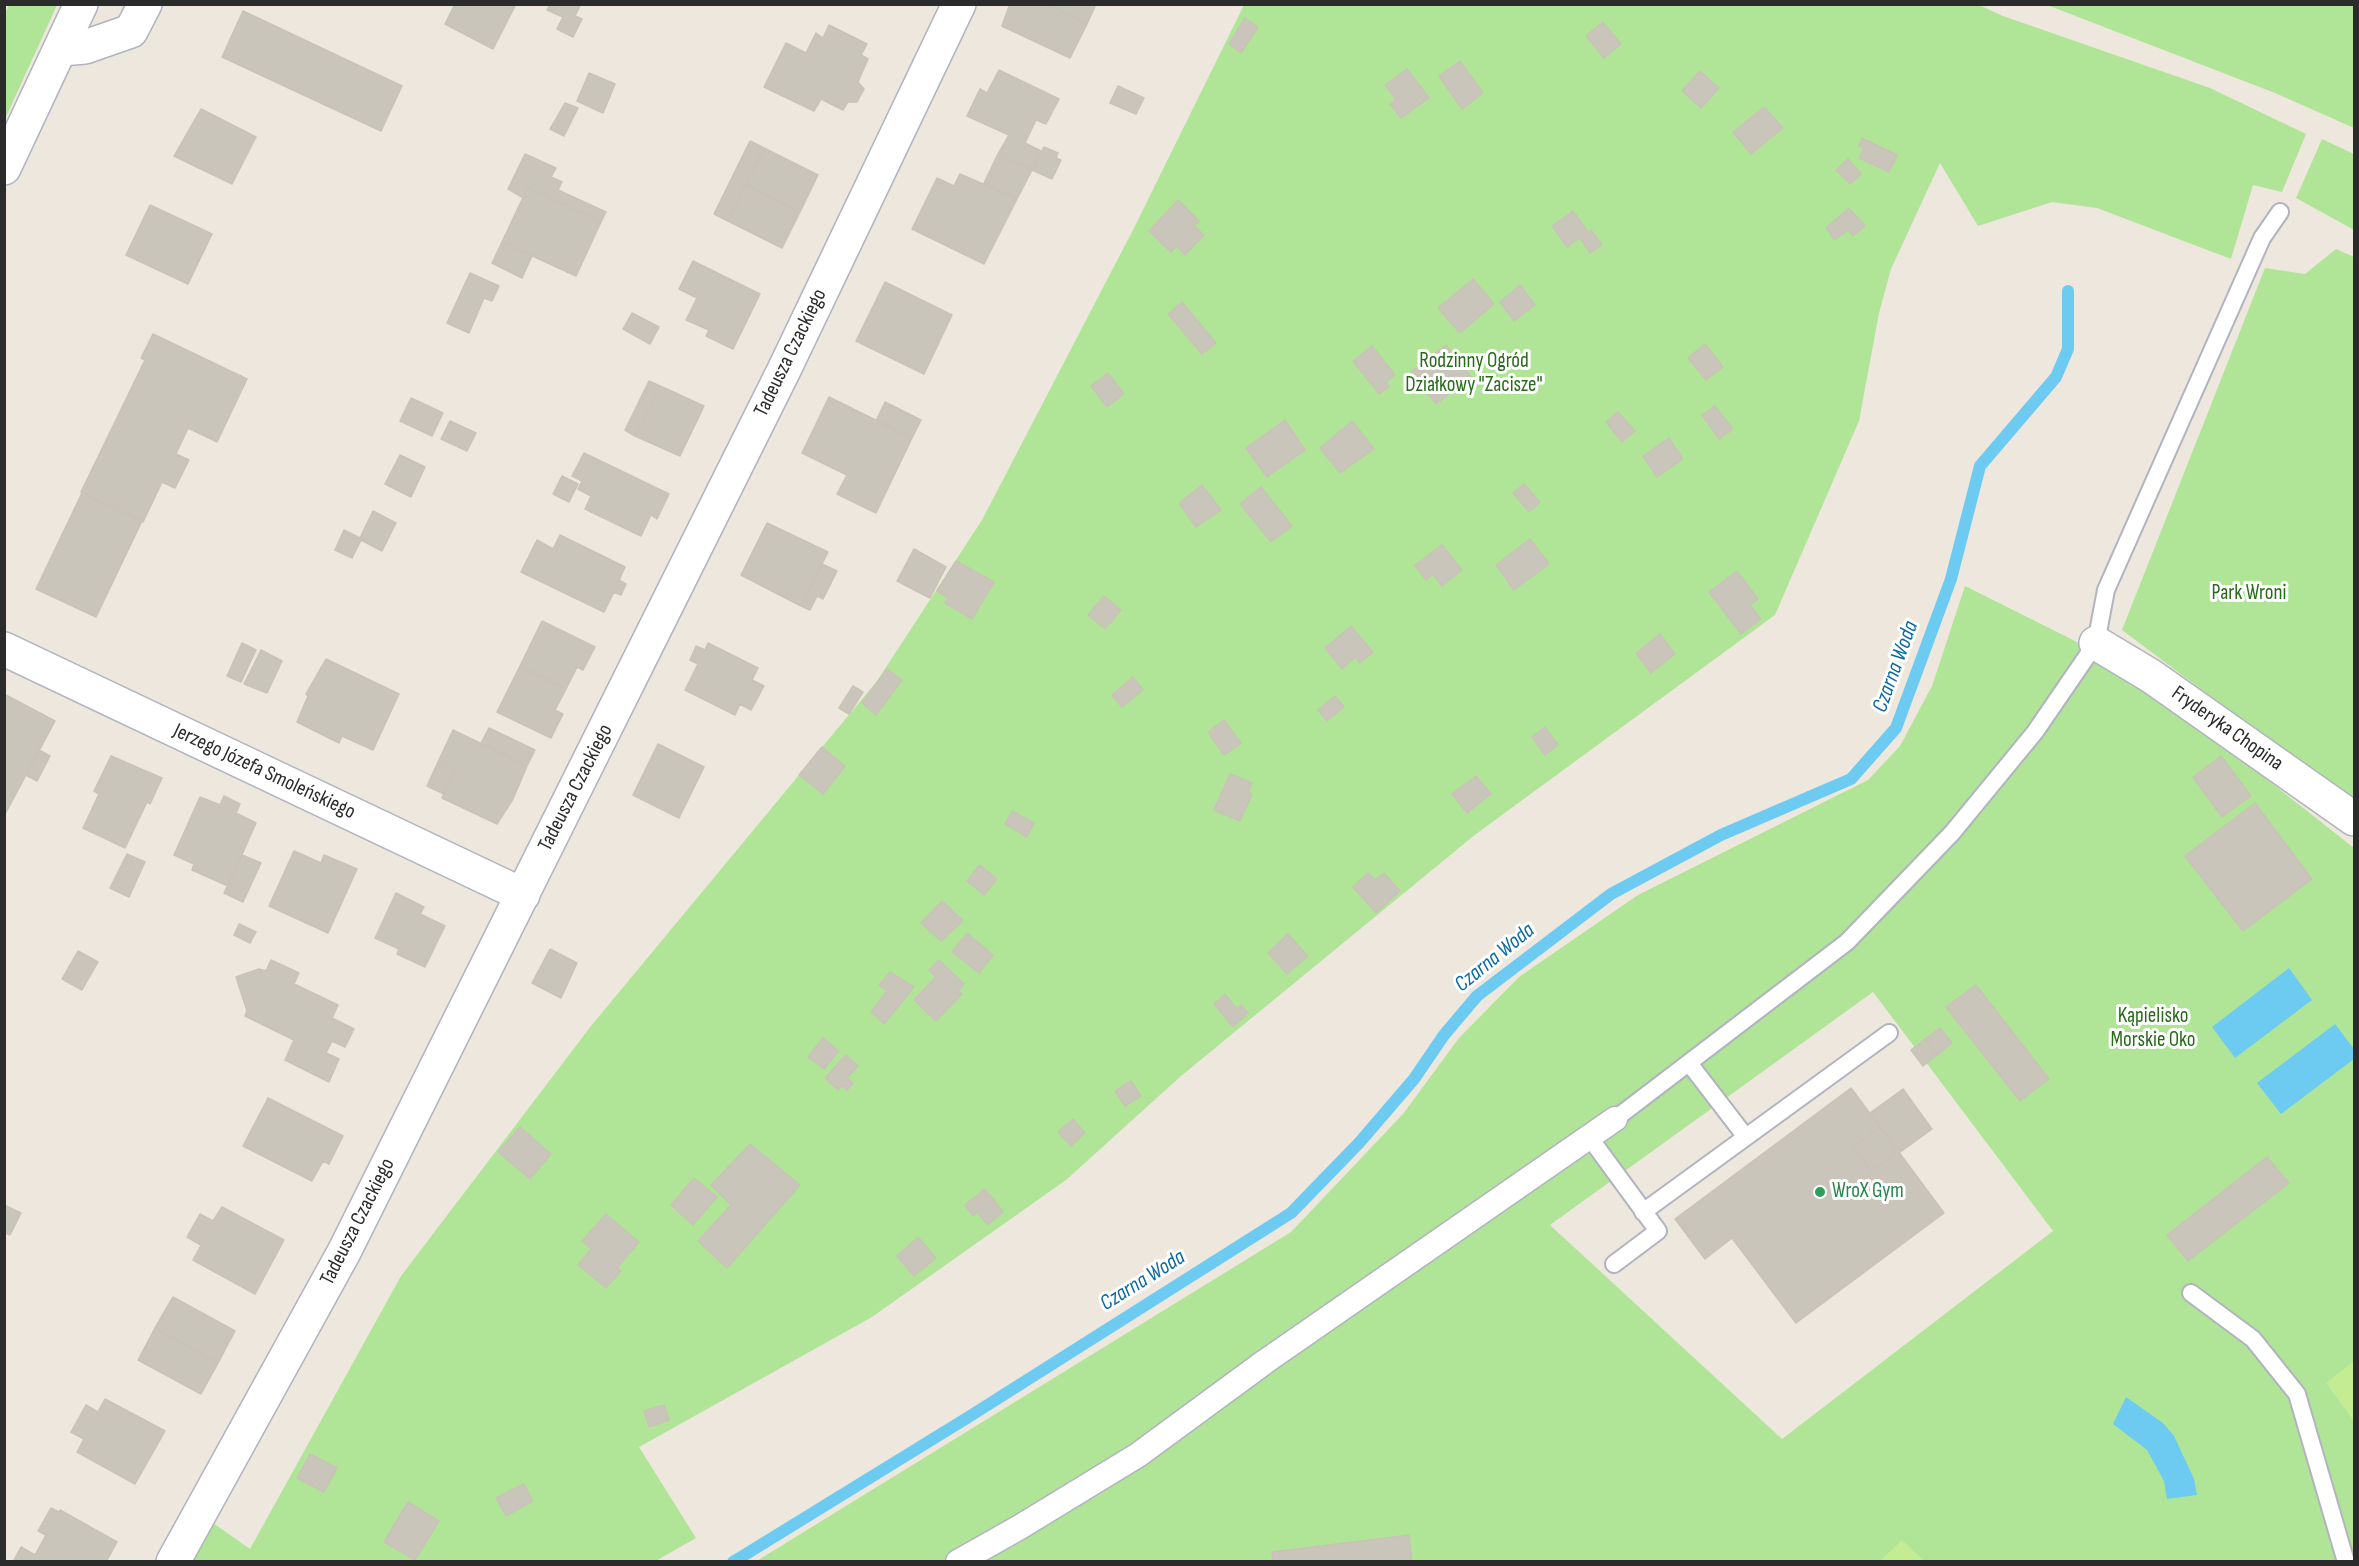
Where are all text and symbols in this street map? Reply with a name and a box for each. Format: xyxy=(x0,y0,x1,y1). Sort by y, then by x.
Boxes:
street label: Tadeusza Czackiego xyxy=(749,285,833,421)
park label: Rodzinny Ogród Działkowy "Zacisze" xyxy=(1405,349,1543,399)
park label: Park Wroni xyxy=(2212,581,2286,607)
water label: Czarna Woda xyxy=(1867,618,1925,716)
street label: Fryderyka Chopina xyxy=(2166,681,2288,777)
street label: Jerzego Józefa Smoleńskiego xyxy=(169,719,359,825)
street label: Tadeusza Czackiego xyxy=(533,720,619,856)
water label: Czarna Woda xyxy=(1450,918,1540,998)
park label: Kąpielisko Morskie Oko xyxy=(2111,1004,2195,1054)
street label: Tadeusza Czackiego xyxy=(315,1154,401,1290)
place label: WroX Gym xyxy=(1832,1179,1904,1205)
marker: WroX Gym xyxy=(1813,1185,1827,1199)
water label: Czarna Woda xyxy=(1096,1245,1190,1317)

